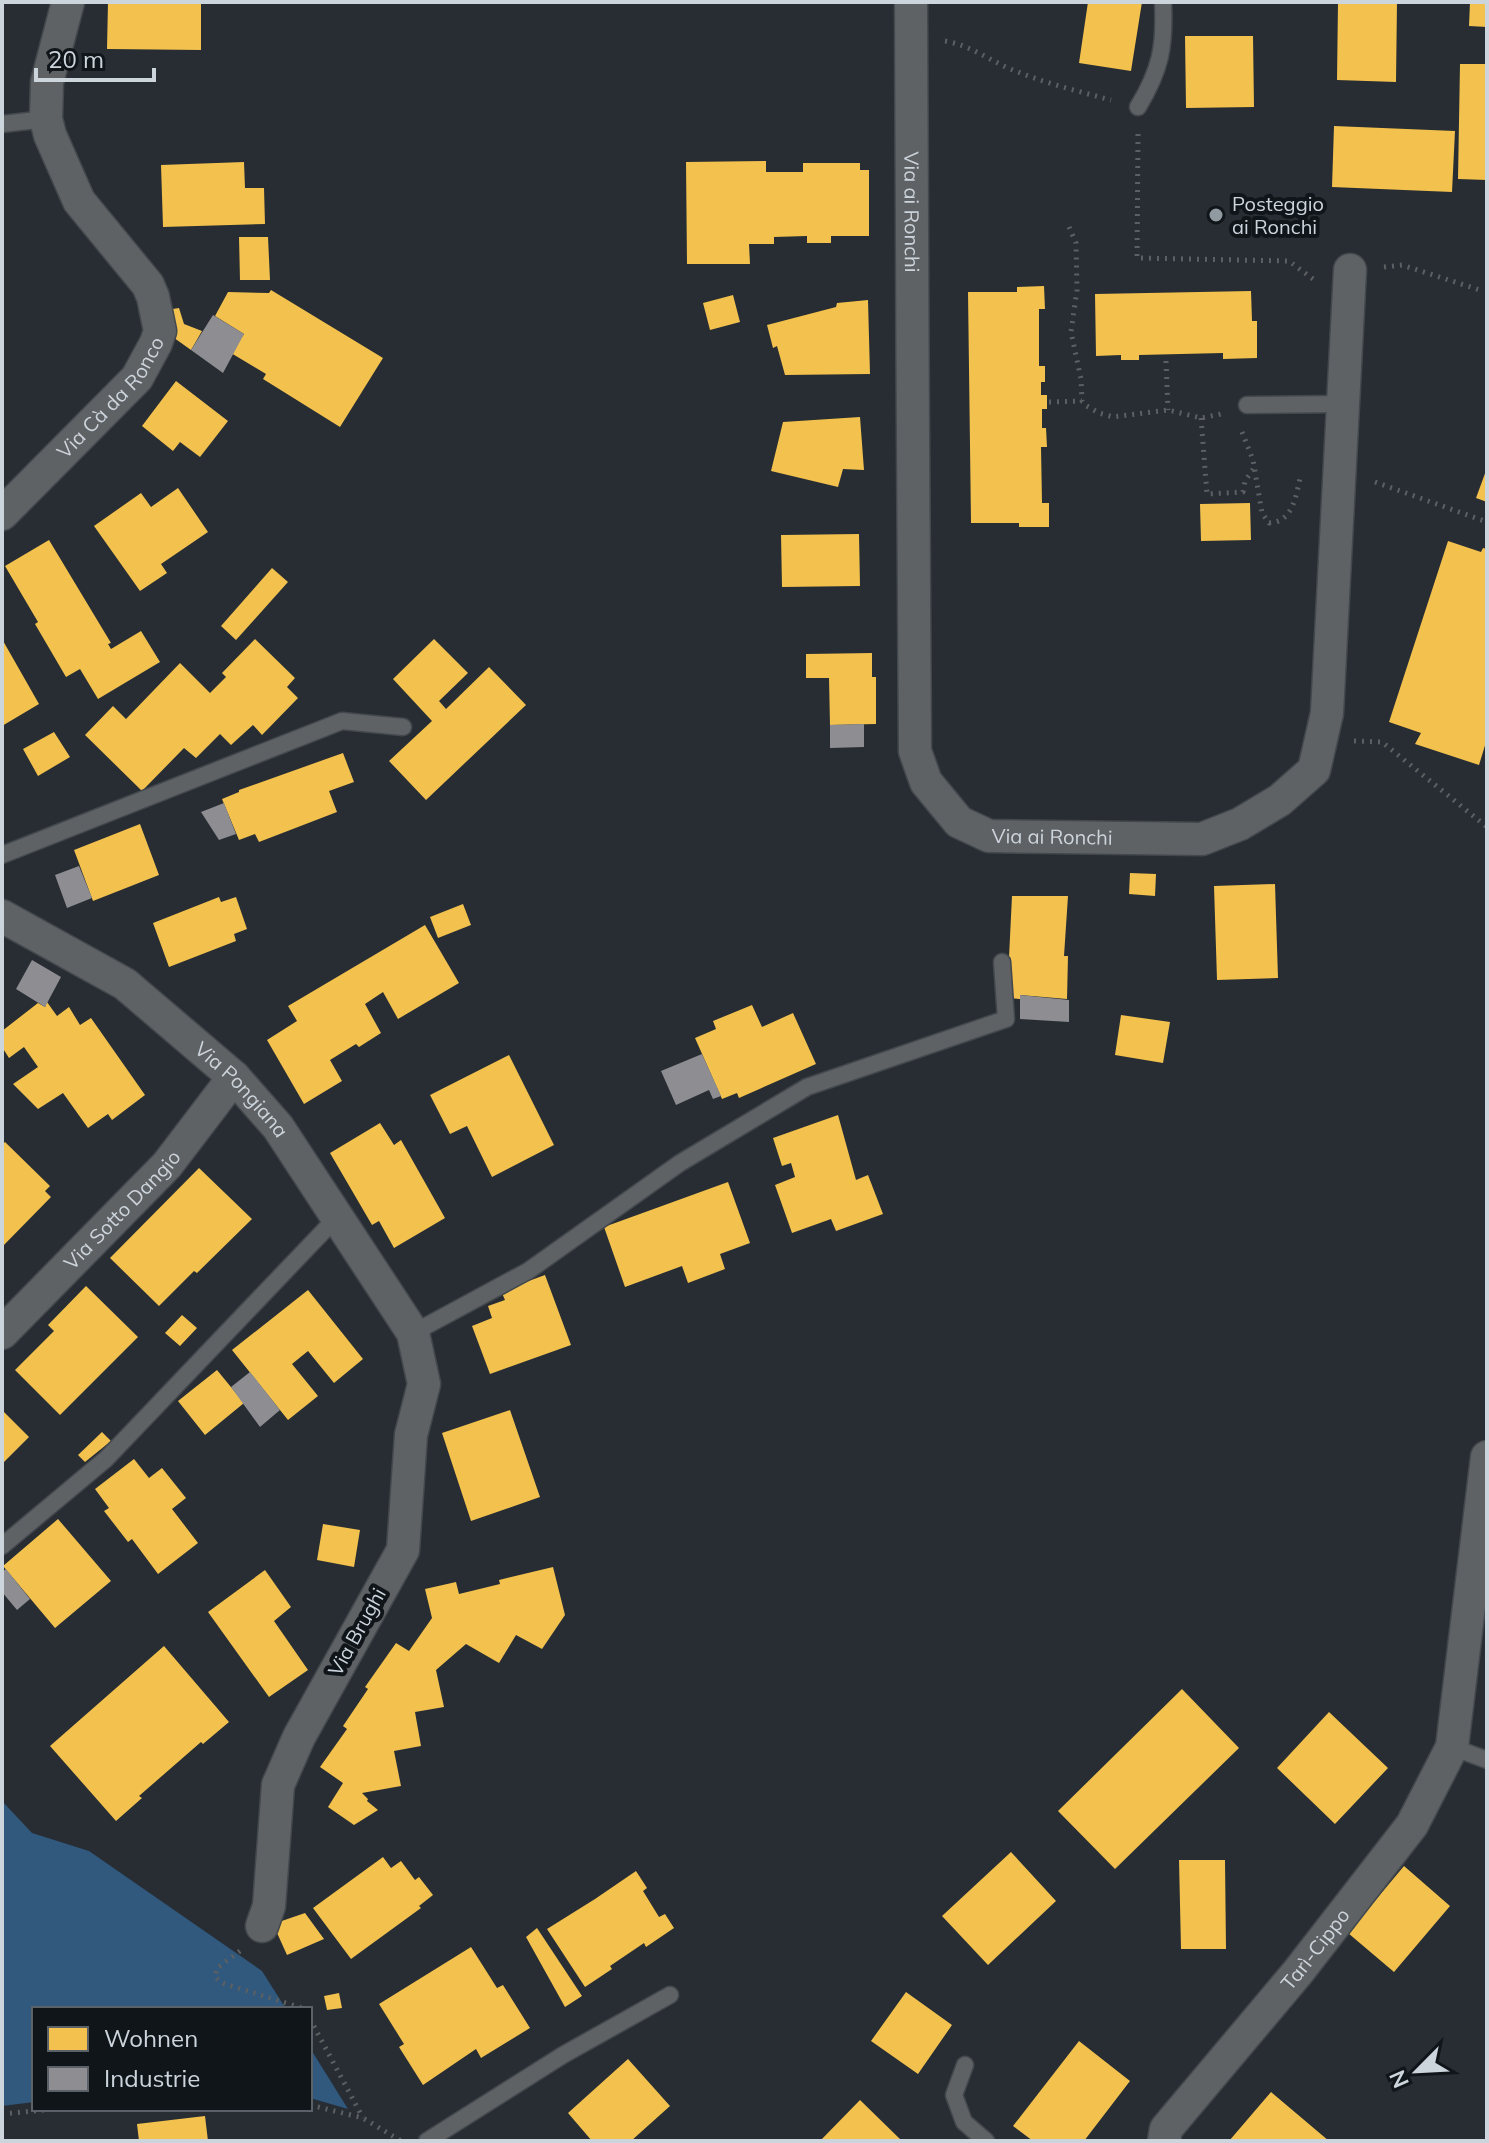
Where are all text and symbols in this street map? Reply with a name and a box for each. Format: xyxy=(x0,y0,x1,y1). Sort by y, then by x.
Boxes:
scale bar xyxy=(36,32,154,82)
text: 20 m xyxy=(48,44,104,74)
street label: Via ai Ronchi xyxy=(899,151,925,273)
place label: Posteggio ai Ronchi xyxy=(1232,191,1324,239)
marker: Posteggio ai Ronchi xyxy=(1207,206,1225,224)
street label: Via Cà da Ronco xyxy=(51,332,169,464)
street label: Via ai Ronchi xyxy=(991,823,1113,850)
street label: Via Pongiana xyxy=(190,1036,294,1142)
street label: Via Sotto Dangio xyxy=(58,1145,186,1275)
street label: Via Brughi xyxy=(322,1583,391,1680)
street label: Tarì-Cippo xyxy=(1275,1903,1355,1995)
legend xyxy=(32,2007,312,2111)
text: Wohnen xyxy=(104,2023,198,2053)
north arrow xyxy=(1377,2031,1457,2111)
text: Industrie xyxy=(104,2063,200,2093)
text: N xyxy=(1383,2066,1415,2092)

